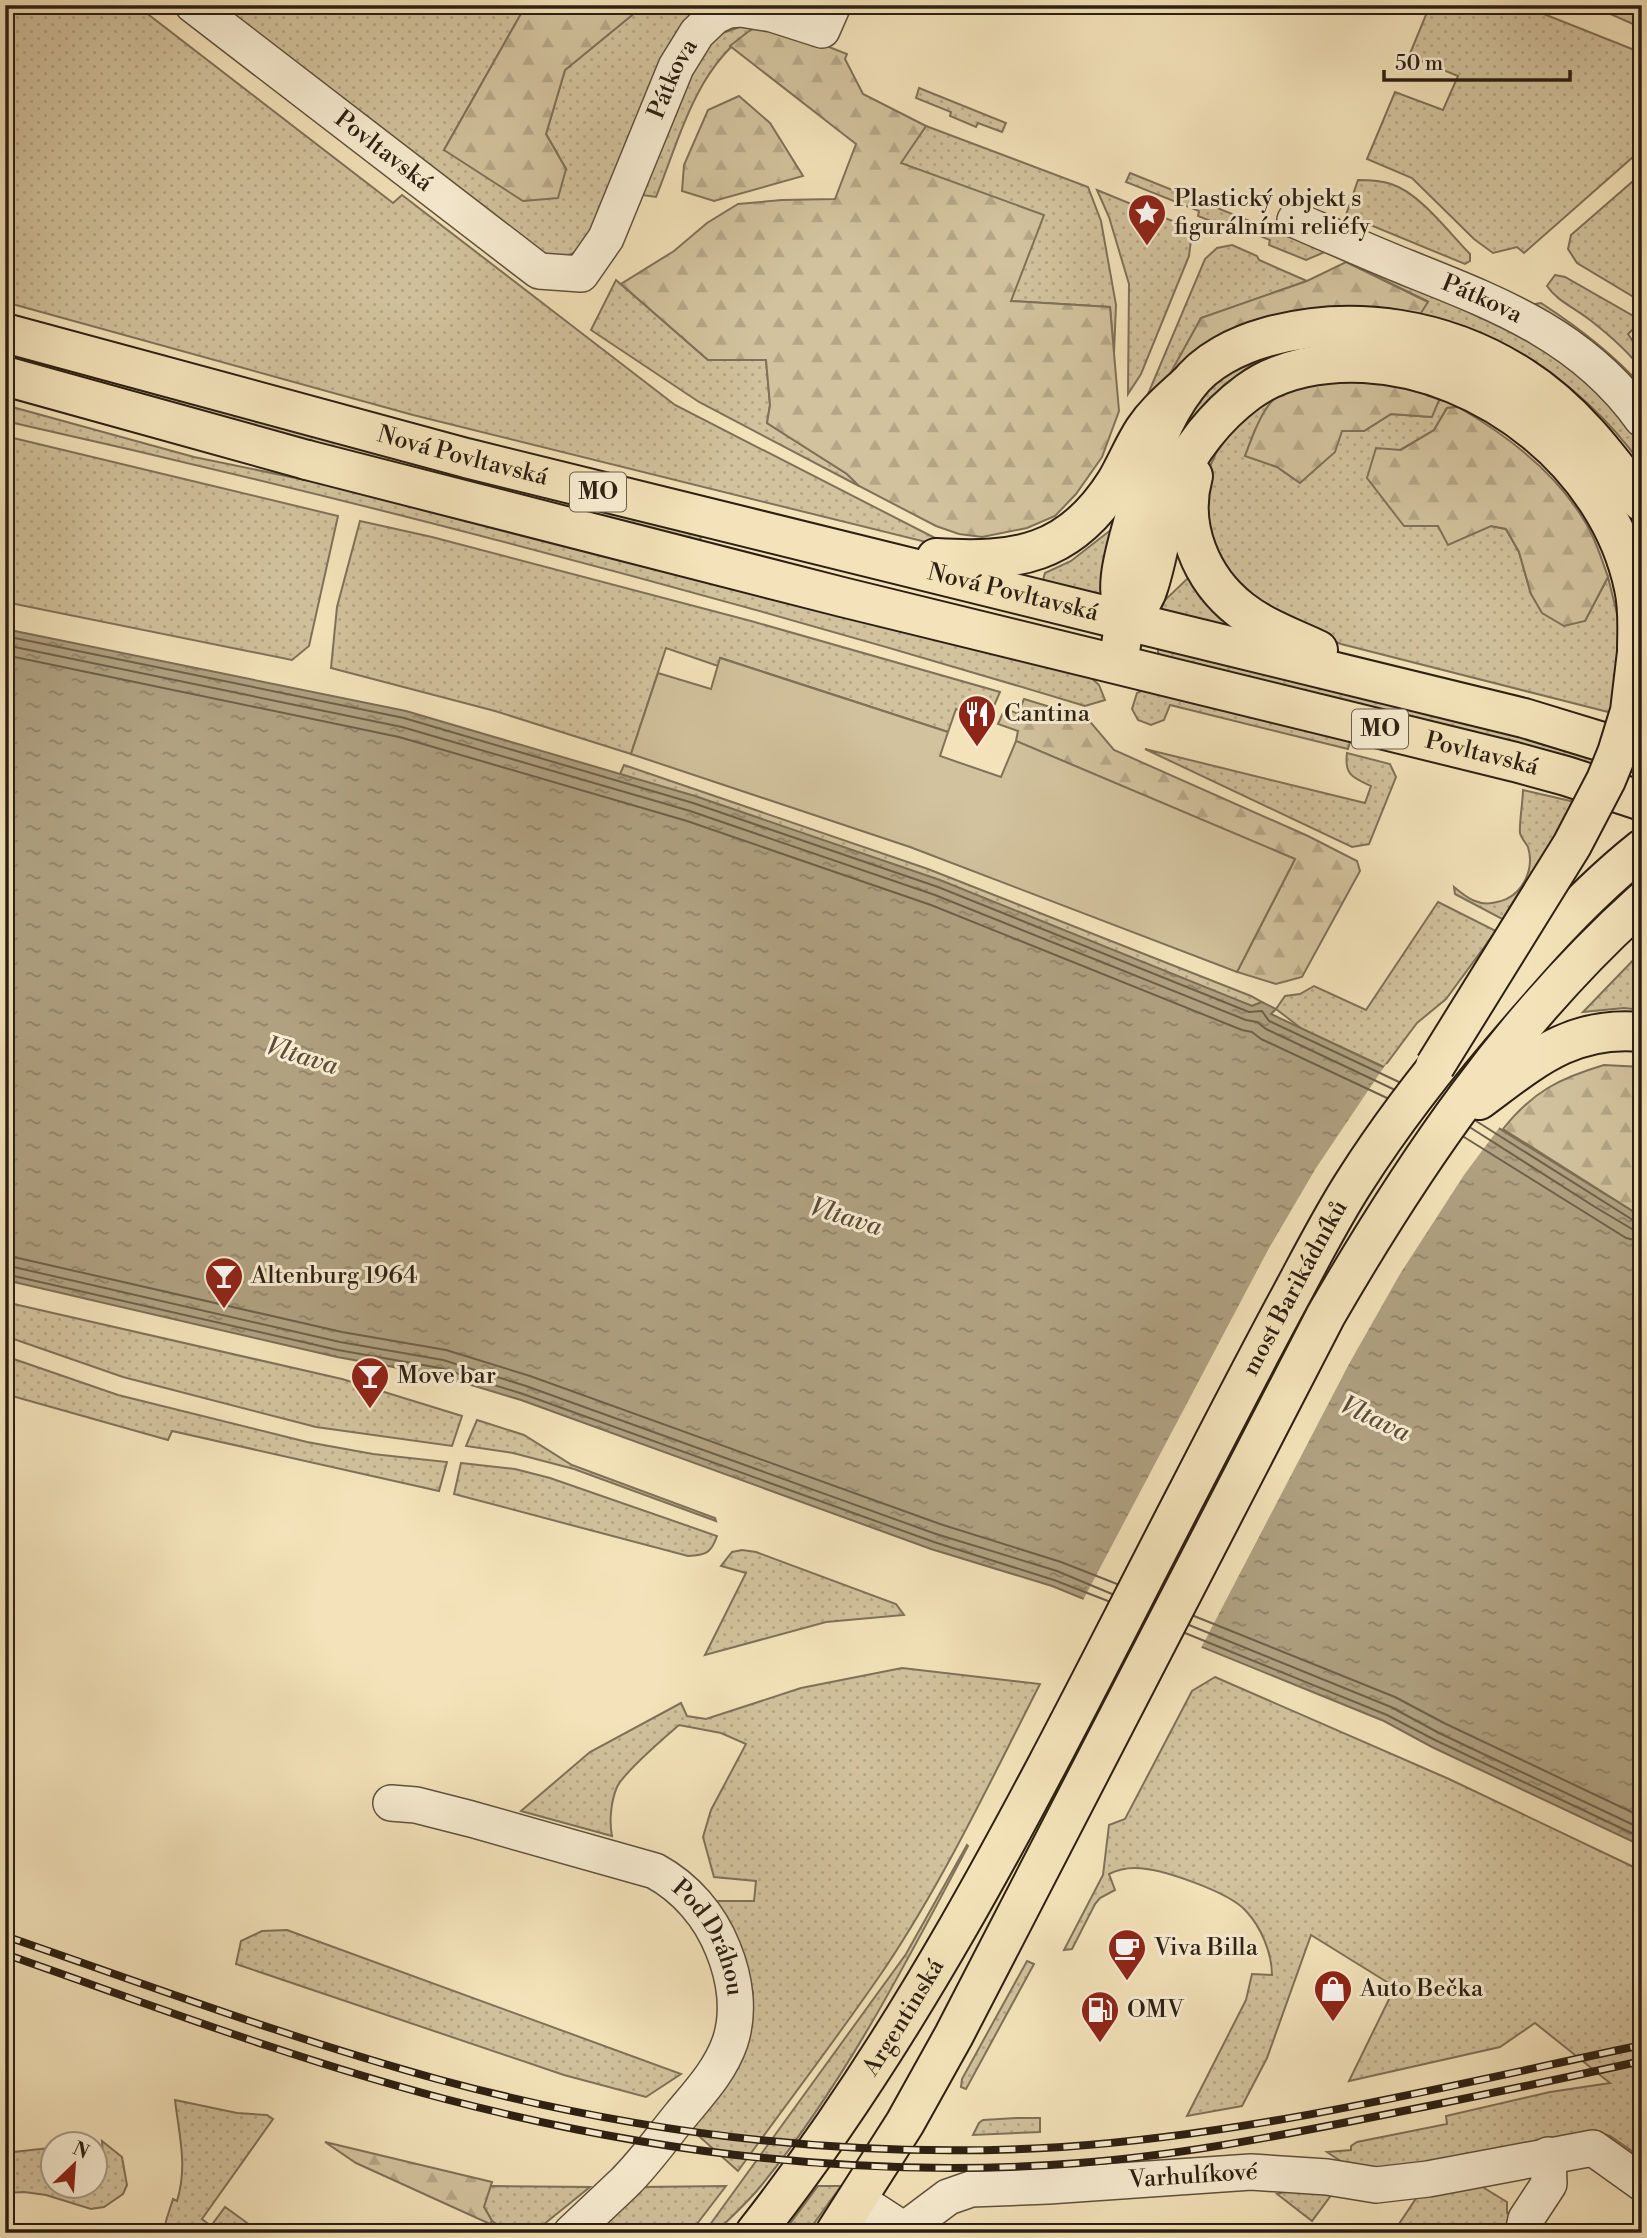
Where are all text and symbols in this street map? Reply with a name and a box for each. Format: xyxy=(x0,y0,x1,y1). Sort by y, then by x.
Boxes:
street label: Pátkova xyxy=(641,33,705,123)
scale bar xyxy=(1384,38,1570,82)
text: 50 m xyxy=(1395,51,1443,77)
street label: Povltavská xyxy=(328,104,439,199)
place label: Plastický objekt s figurálními reliéfy xyxy=(1174,184,1371,242)
place icon: Plastický objekt s figurálními reliéfy xyxy=(1126,192,1168,247)
street label: Pátkova xyxy=(1437,268,1528,331)
street label: Nová Povltavská xyxy=(374,420,552,493)
road number: MO xyxy=(570,472,626,512)
street label: Nová Povltavská xyxy=(924,557,1102,629)
restaurant icon: Cantina xyxy=(956,693,998,748)
place label: Cantina xyxy=(1004,699,1091,729)
road number: MO xyxy=(1352,709,1408,748)
street label: Povltavská xyxy=(1422,726,1543,783)
water label: Vltava xyxy=(262,1030,342,1082)
water label: Vltava xyxy=(806,1191,886,1243)
street label: most Barikádníků xyxy=(1236,1195,1355,1381)
bar icon: Altenburg 1964 xyxy=(203,1255,245,1310)
place label: Altenburg 1964 xyxy=(250,1261,418,1291)
bar icon: Move bar xyxy=(349,1355,391,1410)
place label: Move bar xyxy=(397,1361,496,1391)
water label: Vltava xyxy=(1335,1389,1416,1449)
street label: Pod Dráhou xyxy=(665,1873,750,1998)
cafe icon: Viva Billa xyxy=(1106,1927,1148,1982)
place label: Viva Billa xyxy=(1153,1933,1259,1963)
street label: Argentinská xyxy=(856,1953,952,2082)
shop icon: Auto Bečka xyxy=(1312,1968,1354,2023)
place label: Auto Bečka xyxy=(1359,1974,1484,2004)
fuel station icon: OMV xyxy=(1079,1989,1121,2044)
place label: OMV xyxy=(1127,1995,1185,2025)
north arrow xyxy=(38,2130,108,2200)
text: N xyxy=(69,2136,93,2165)
street label: Varhulíkové xyxy=(1127,2157,1259,2195)

